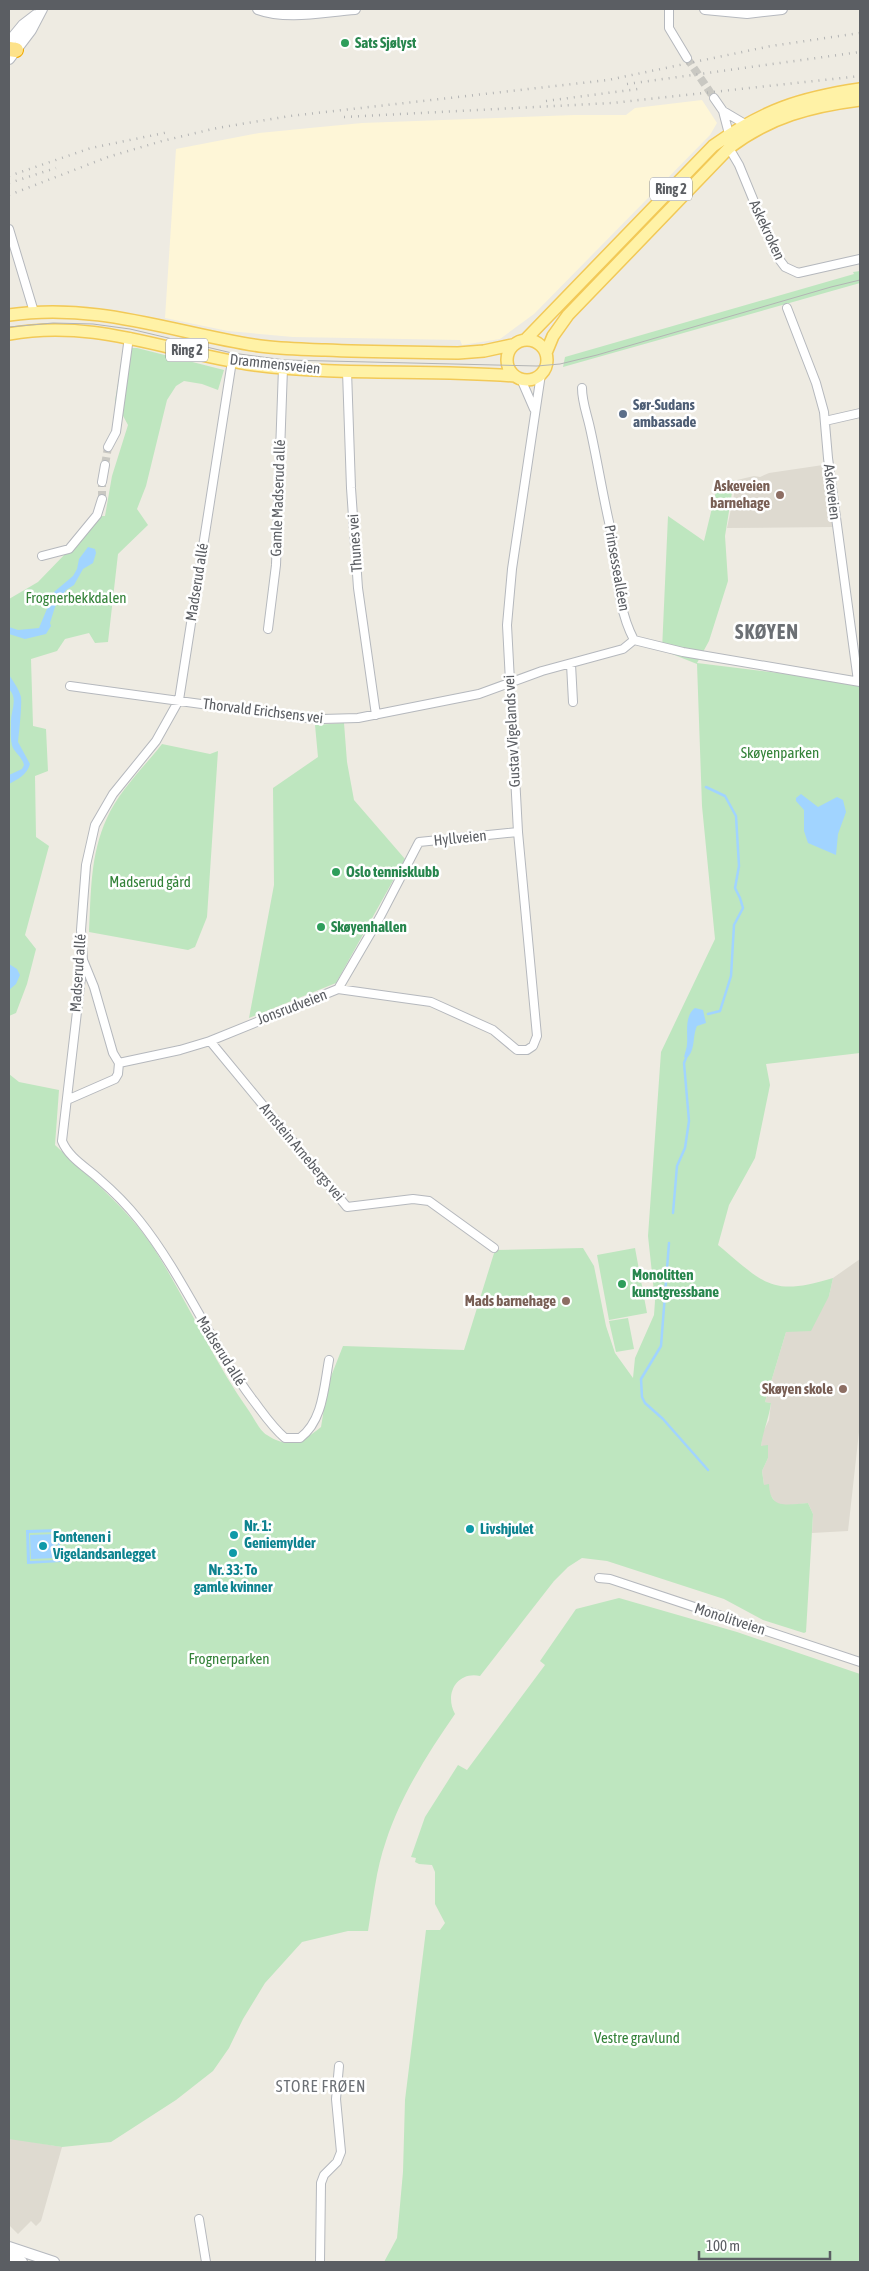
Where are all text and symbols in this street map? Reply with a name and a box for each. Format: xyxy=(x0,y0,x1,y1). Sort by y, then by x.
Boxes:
place label: Sats Sjølyst xyxy=(355,34,417,51)
marker: Sats Sjølyst xyxy=(339,37,351,49)
road number: Ring 2 xyxy=(650,178,692,200)
street label: Askekroken xyxy=(746,197,789,262)
road number: Ring 2 xyxy=(166,338,208,362)
street label: Drammensveien xyxy=(229,350,321,377)
place label: Sør-Sudans ambassade xyxy=(633,396,697,430)
marker: Sør-Sudans ambassade xyxy=(617,408,629,420)
street label: Gamle Madserud allé xyxy=(267,439,288,557)
street label: Askeveien xyxy=(821,463,844,521)
place label: Askeveien barnehage xyxy=(710,477,770,511)
marker: Askeveien barnehage xyxy=(774,489,786,501)
street label: Thunes vei xyxy=(344,513,365,573)
street label: Prinsessealléen xyxy=(602,523,633,613)
street label: Madserud allé xyxy=(182,542,211,622)
park label: Frognerbekkdalen xyxy=(26,589,127,606)
district label: SKØYEN xyxy=(735,620,799,643)
street label: Gustav Vigelands vei xyxy=(500,674,523,788)
street label: Thorvald Erichsens vei xyxy=(202,695,324,726)
park label: Skøyenparken xyxy=(741,744,819,761)
street label: Hyllveien xyxy=(433,826,487,849)
place label: Oslo tennisklubb xyxy=(346,863,439,880)
marker: Oslo tennisklubb xyxy=(330,866,342,878)
park label: Madserud gård xyxy=(109,873,191,890)
place label: Skøyenhallen xyxy=(331,918,407,935)
marker: Skøyenhallen xyxy=(315,921,327,933)
street label: Madserud allé xyxy=(66,933,89,1013)
street label: Jonsrudveien xyxy=(254,985,329,1028)
street label: Arnstein Arnebergs vei xyxy=(257,1100,348,1204)
place label: Monolitten kunstgressbane xyxy=(632,1266,719,1300)
marker: Monolitten kunstgressbane xyxy=(616,1278,628,1290)
place label: Mads barnehage xyxy=(465,1292,556,1309)
marker: Mads barnehage xyxy=(560,1295,572,1307)
street label: Madserud allé xyxy=(193,1313,250,1389)
place label: Skøyen skole xyxy=(762,1380,833,1397)
marker: Skøyen skole xyxy=(837,1383,849,1395)
place label: Nr. 1: Geniemylder xyxy=(244,1517,316,1551)
place label: Livshjulet xyxy=(480,1520,534,1537)
marker: Livshjulet xyxy=(464,1523,476,1535)
place label: Fontenen i Vigelandsanlegget xyxy=(52,1528,156,1562)
marker: Nr. 1: Geniemylder xyxy=(228,1529,240,1541)
marker: Fontenen i Vigelandsanlegget xyxy=(37,1540,49,1552)
marker: Nr. 33: To gamle kvinner xyxy=(227,1547,239,1559)
place label: Nr. 33: To gamle kvinner xyxy=(194,1561,273,1595)
street label: Monolitveien xyxy=(693,1599,768,1638)
park label: Frognerparken xyxy=(188,1650,270,1667)
park label: Vestre gravlund xyxy=(594,2029,680,2046)
district label: STORE FRØEN xyxy=(276,2077,366,2095)
scale bar xyxy=(699,2228,830,2260)
text: 100 m xyxy=(706,2237,740,2254)

